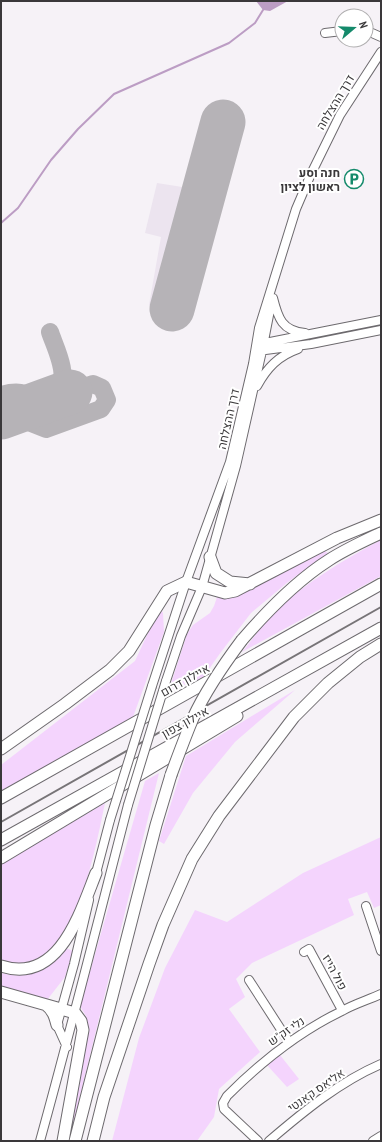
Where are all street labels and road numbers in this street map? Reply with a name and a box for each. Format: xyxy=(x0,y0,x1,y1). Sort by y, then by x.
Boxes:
street label: דרך ההצלחה xyxy=(313,72,357,132)
street label: דרך ההצלחה xyxy=(214,387,242,451)
street label: איילון דרום xyxy=(158,660,212,700)
street label: איילון צפון xyxy=(159,703,212,741)
street label: פול הייז xyxy=(319,952,351,992)
street label: נלי זק"ש xyxy=(265,1013,307,1049)
street label: אליאס קאנטי xyxy=(285,1065,348,1115)

